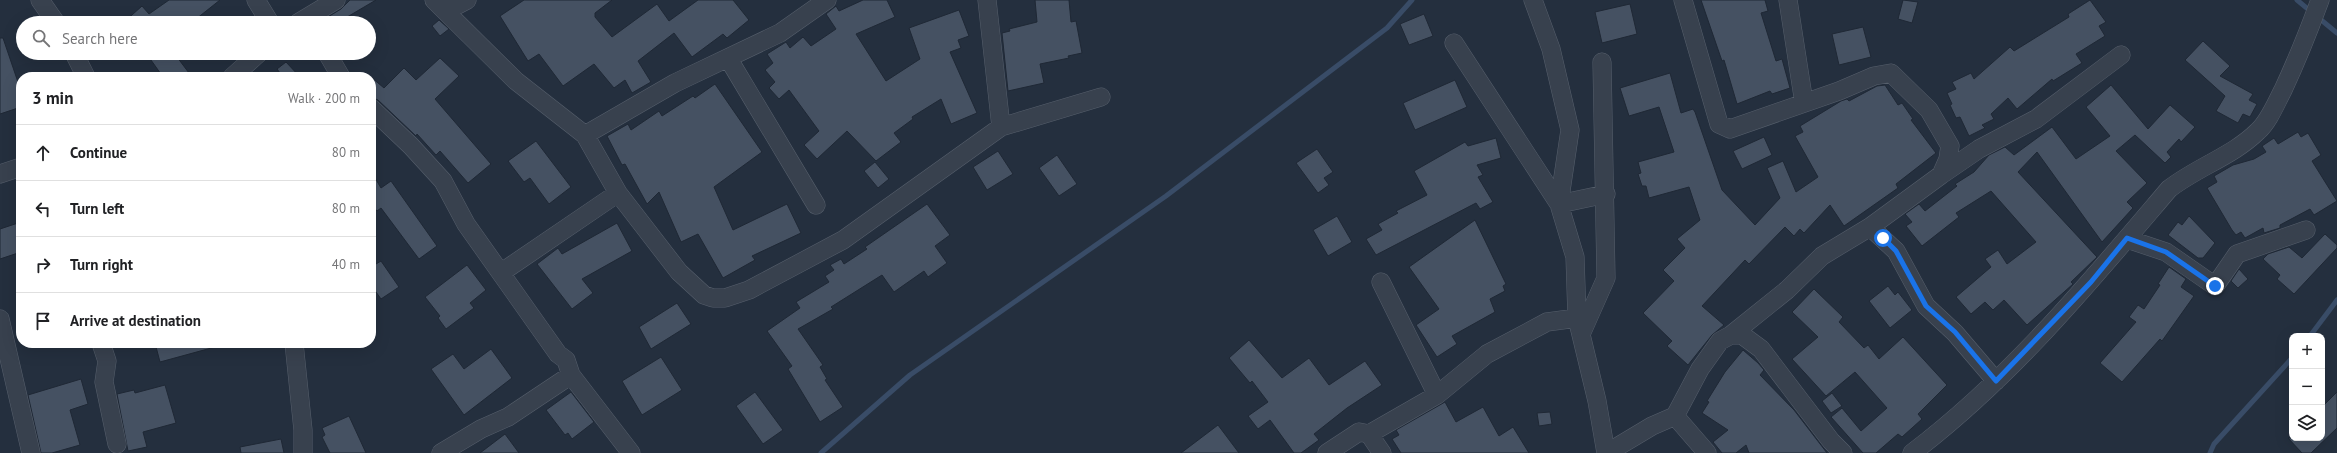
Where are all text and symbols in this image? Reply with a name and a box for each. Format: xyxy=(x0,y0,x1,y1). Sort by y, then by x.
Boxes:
search box xyxy=(16,16,376,60)
icon: search xyxy=(30,27,52,49)
text: Search here xyxy=(62,29,138,48)
text: 3 min xyxy=(32,87,73,109)
text: Walk · 200 m xyxy=(288,90,360,107)
icon: ahead xyxy=(32,142,54,164)
text: Continue xyxy=(70,143,127,162)
text: 80 m xyxy=(332,144,360,161)
icon: left xyxy=(32,198,54,220)
text: Turn left xyxy=(70,199,124,218)
text: 80 m xyxy=(332,200,360,217)
route start xyxy=(1874,229,1892,247)
icon: right xyxy=(32,254,54,276)
text: Turn right xyxy=(70,255,133,274)
text: 40 m xyxy=(332,256,360,273)
route end xyxy=(2206,277,2224,295)
icon: arrive xyxy=(32,310,54,332)
text: Arrive at destination xyxy=(70,311,201,330)
map controls xyxy=(2289,333,2325,441)
button: + xyxy=(2289,333,2325,369)
button: − xyxy=(2289,369,2325,405)
button: layers xyxy=(2289,405,2325,441)

